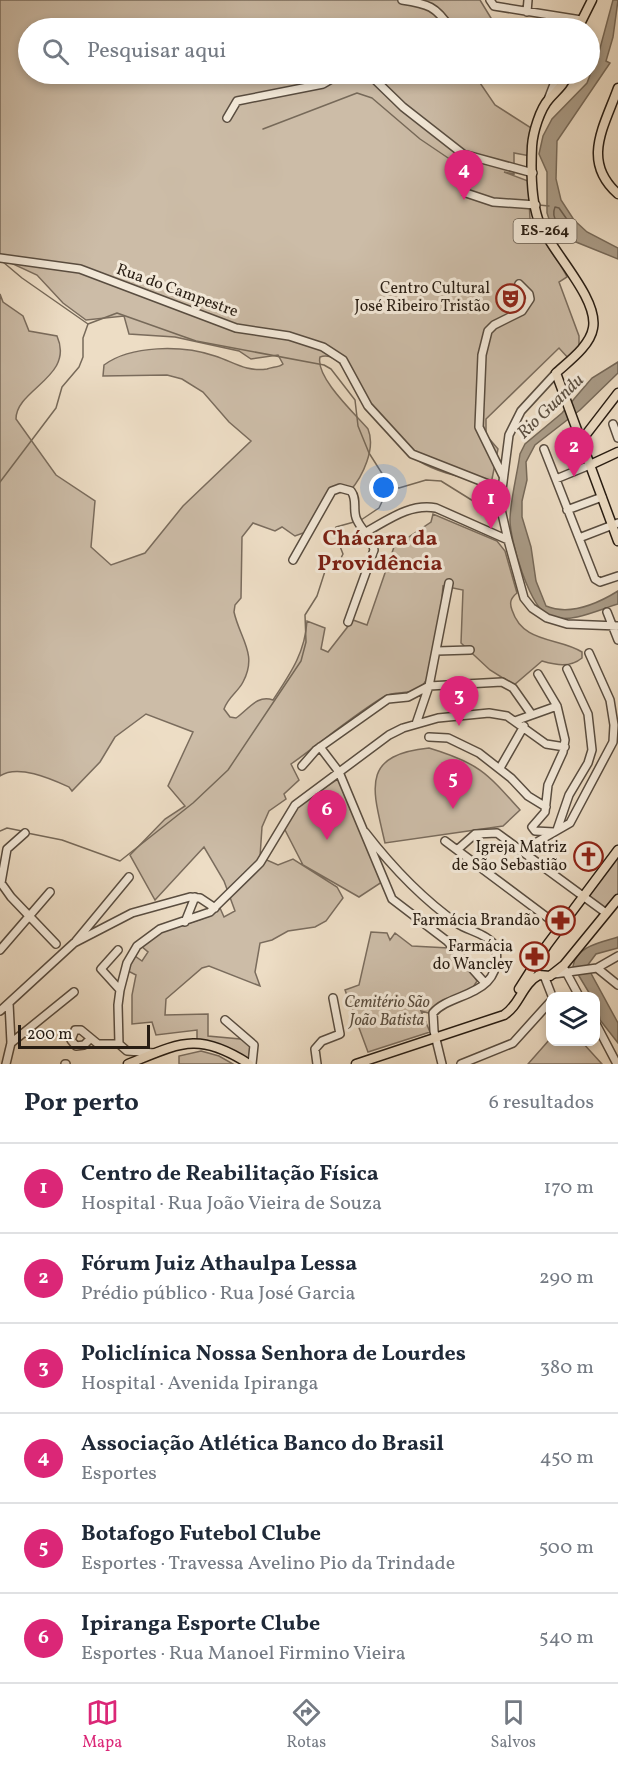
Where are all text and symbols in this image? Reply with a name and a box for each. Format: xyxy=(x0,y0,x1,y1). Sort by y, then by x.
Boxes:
search box xyxy=(18,18,600,84)
icon: search xyxy=(39,35,72,68)
text: Pesquisar aqui xyxy=(87,36,226,67)
pin: 4 xyxy=(444,150,484,200)
road number: ES-264 xyxy=(514,219,576,243)
street label: Rua do Campestre xyxy=(113,259,241,323)
place label: Centro Cultural José Ribeiro Tristão xyxy=(355,278,490,318)
theatre icon: Centro Cultural José Ribeiro Tristão xyxy=(495,282,527,314)
water label: Rio Guandu xyxy=(512,369,590,445)
pin: 2 xyxy=(554,428,594,477)
your location xyxy=(369,473,398,502)
pin: 1 xyxy=(472,480,510,529)
district label: Chácara da Providência xyxy=(317,524,443,580)
pin: 3 xyxy=(440,676,478,726)
pin: 5 xyxy=(434,760,472,809)
pin: 6 xyxy=(308,790,346,840)
place label: Igreja Matriz de São Sebastião xyxy=(452,837,567,877)
church icon: Igreja Matriz de São Sebastião xyxy=(572,841,604,873)
pharmacy icon: Farmácia Brandão xyxy=(545,905,577,937)
place label: Farmácia Brandão xyxy=(412,910,540,932)
place label: Farmácia do Wancley xyxy=(433,936,513,976)
pharmacy icon: Farmácia do Wancley xyxy=(518,940,550,972)
park label: Cemitério São João Batista xyxy=(344,992,431,1032)
map controls xyxy=(546,992,600,1046)
button: layers xyxy=(546,992,600,1046)
scale bar xyxy=(18,1022,150,1050)
text: 200 m xyxy=(27,1024,72,1046)
text: Por perto xyxy=(24,1085,139,1121)
text: 6 resultados xyxy=(489,1089,594,1117)
text: Centro de Reabilitação Física xyxy=(81,1159,379,1190)
text: 1 xyxy=(39,1174,48,1202)
text: 170 m xyxy=(544,1174,594,1202)
text: Hospital · Rua João Vieira de Souza xyxy=(81,1190,382,1218)
text: Fórum Juiz Athaulpa Lessa xyxy=(81,1249,357,1280)
text: 2 xyxy=(38,1264,49,1292)
text: 290 m xyxy=(539,1264,594,1292)
text: Prédio público · Rua José Garcia xyxy=(81,1280,355,1308)
text: Policlínica Nossa Senhora de Lourdes xyxy=(81,1339,466,1370)
text: 3 xyxy=(38,1354,49,1382)
text: 380 m xyxy=(540,1354,594,1382)
text: Hospital · Avenida Ipiranga xyxy=(81,1370,319,1398)
text: Associação Atlética Banco do Brasil xyxy=(81,1429,444,1460)
text: 4 xyxy=(37,1444,50,1472)
text: 450 m xyxy=(540,1444,594,1472)
text: Esportes xyxy=(81,1460,157,1488)
text: Botafogo Futebol Clube xyxy=(81,1519,321,1550)
text: 5 xyxy=(39,1534,48,1562)
text: 500 m xyxy=(539,1534,594,1562)
text: Esportes · Travessa Avelino Pio da Trindade xyxy=(81,1550,455,1578)
text: Ipiranga Esporte Clube xyxy=(81,1609,320,1640)
text: 6 xyxy=(38,1624,49,1652)
text: 540 m xyxy=(539,1624,594,1652)
text: Esportes · Rua Manoel Firmino Vieira xyxy=(81,1640,406,1668)
tab: Mapa xyxy=(82,1696,122,1754)
tab: Rotas xyxy=(287,1696,326,1754)
tab: Salvos xyxy=(491,1696,536,1754)

